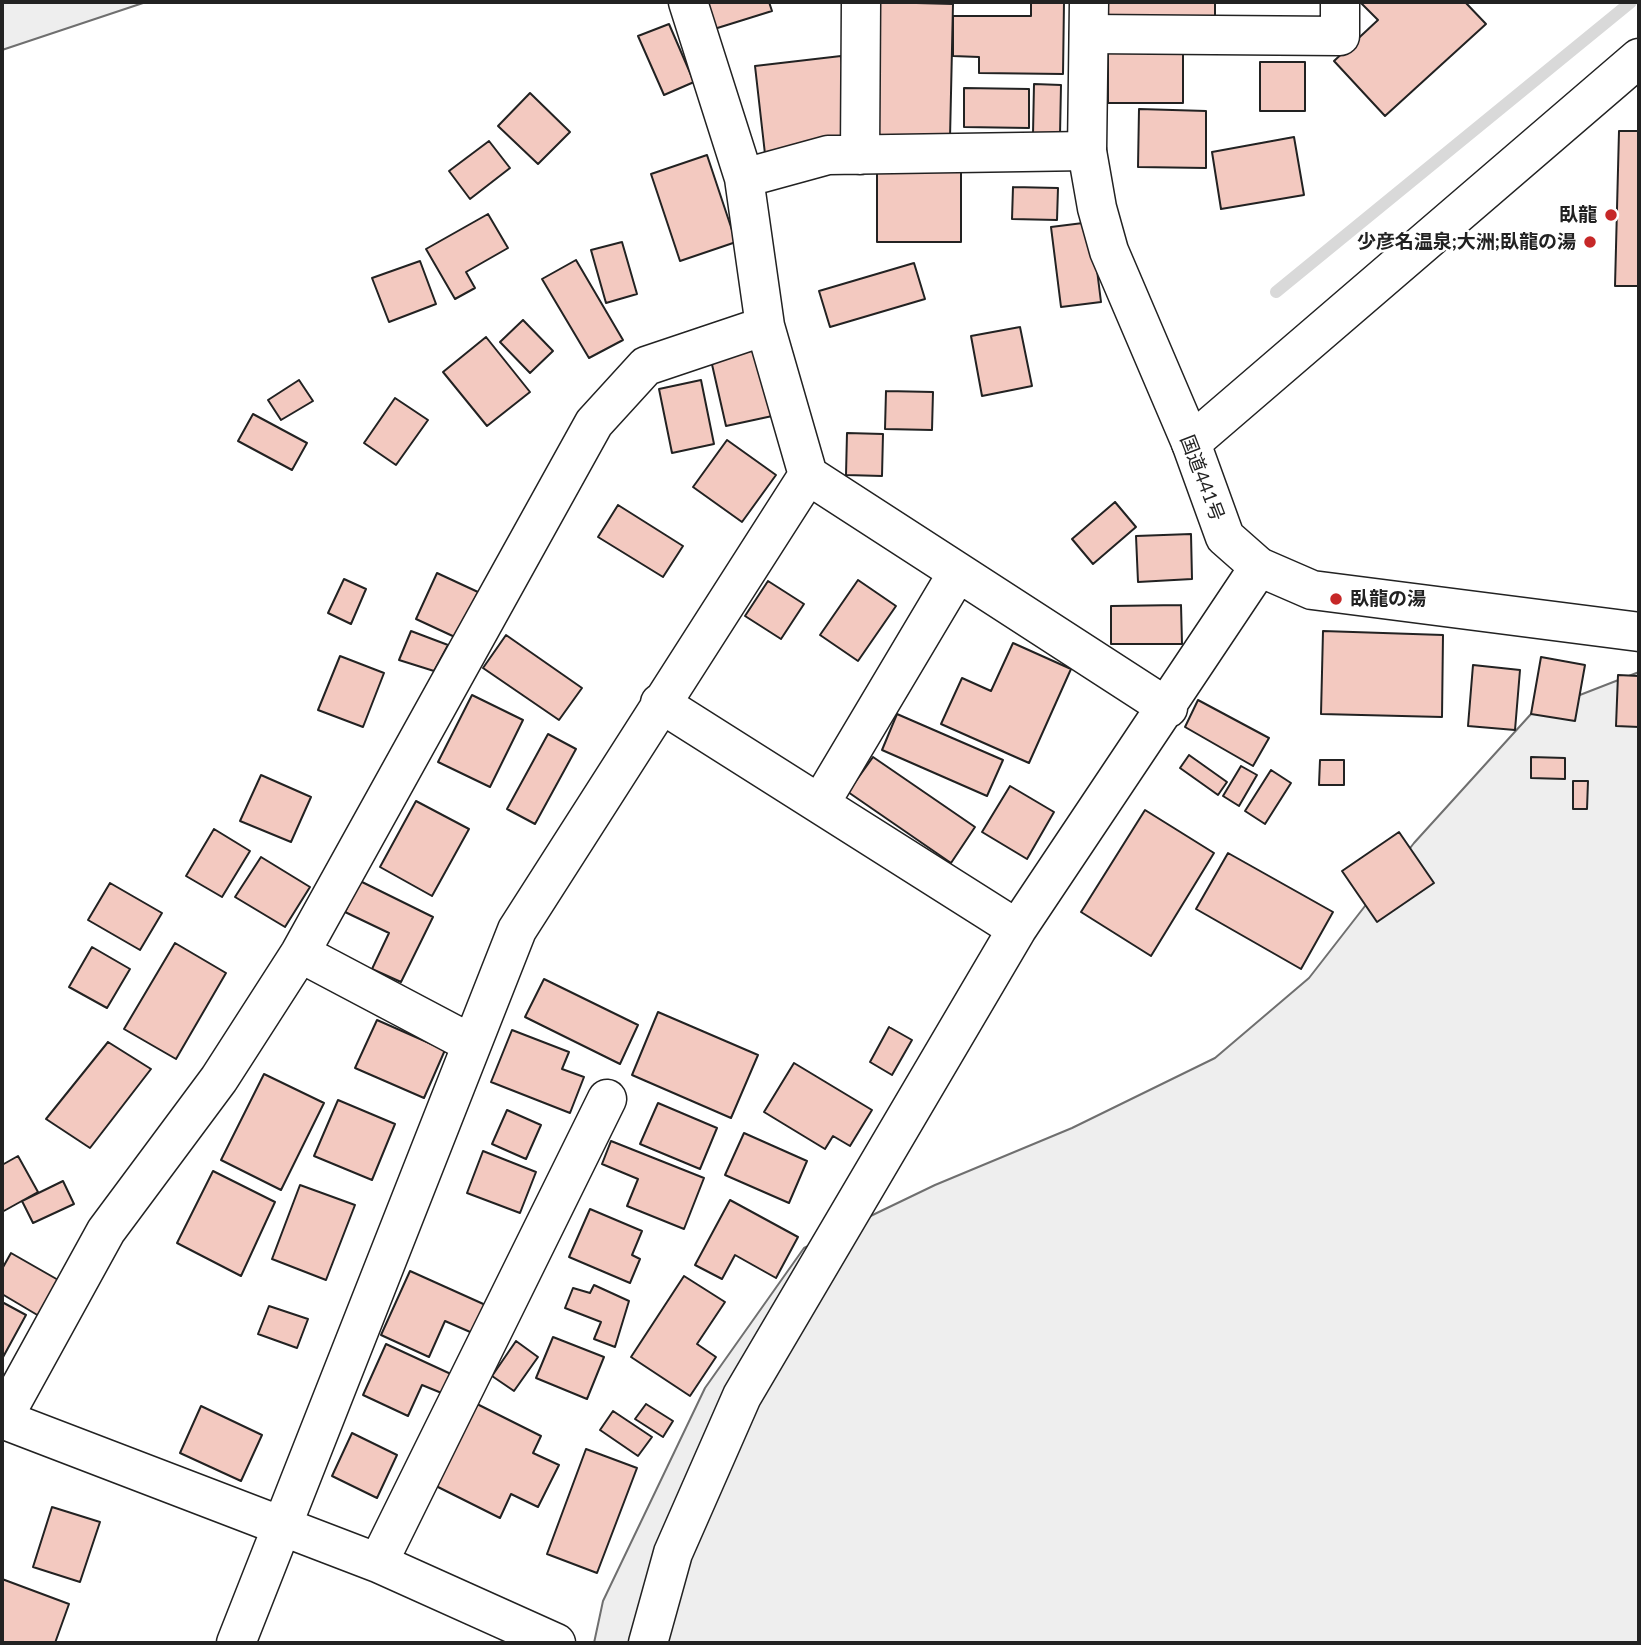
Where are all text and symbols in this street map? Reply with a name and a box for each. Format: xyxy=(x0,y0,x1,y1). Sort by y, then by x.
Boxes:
place label: 臥龍 xyxy=(1559,204,1597,226)
marker: 臥龍 xyxy=(1603,207,1619,223)
place label: 少彦名温泉;大洲;臥龍の湯 xyxy=(1357,231,1576,253)
marker: 少彦名温泉;大洲;臥龍の湯 xyxy=(1582,234,1598,250)
street label: 国道441号 xyxy=(1175,432,1229,524)
place label: 臥龍の湯 xyxy=(1350,588,1426,610)
marker: 臥龍の湯 xyxy=(1328,591,1344,607)

